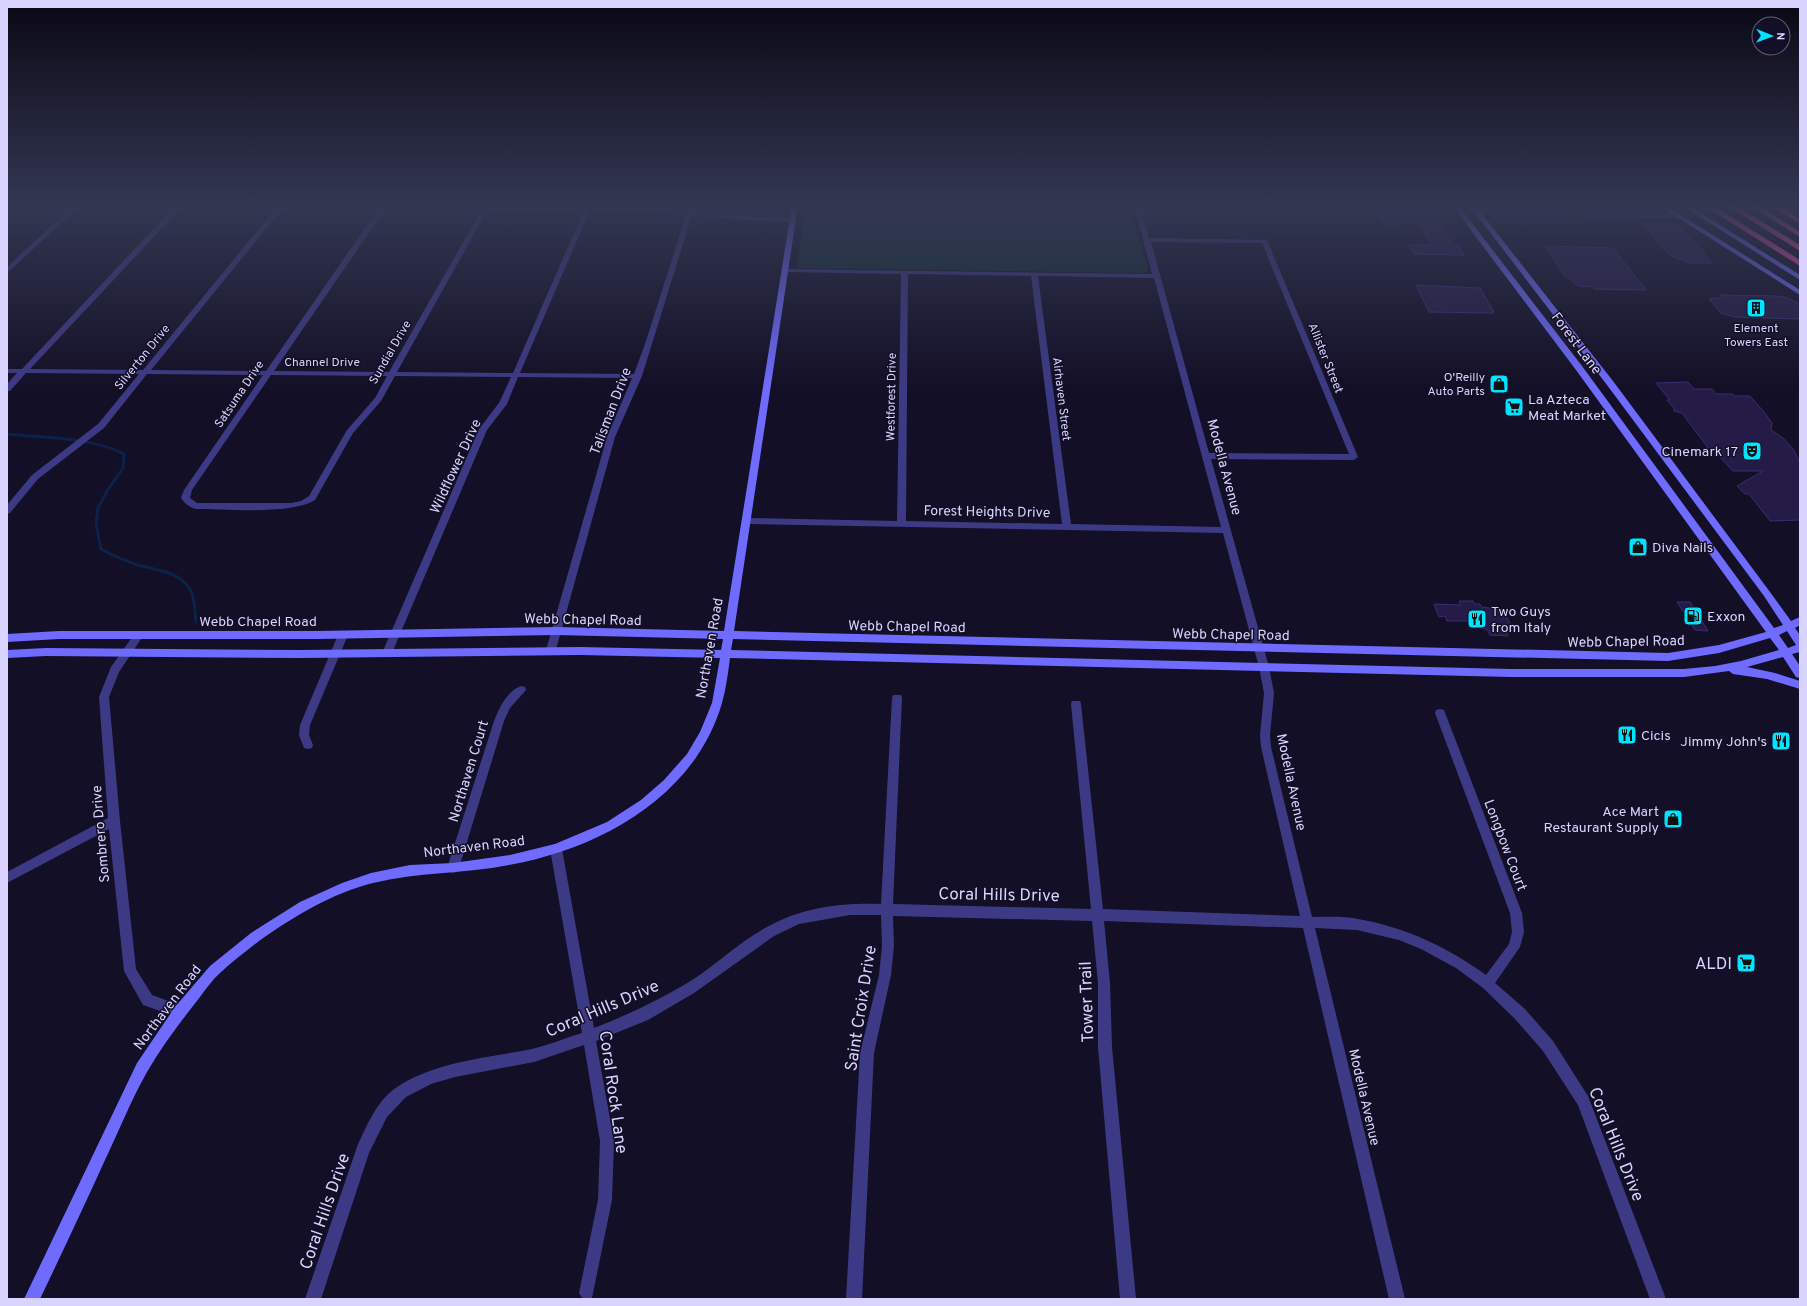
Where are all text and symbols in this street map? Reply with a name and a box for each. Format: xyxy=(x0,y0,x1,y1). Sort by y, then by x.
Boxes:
north arrow xyxy=(1751,16,1791,56)
text: N xyxy=(1773,32,1787,40)
building icon: Element Towers East xyxy=(1745,297,1767,319)
street label: Forest Lane xyxy=(1547,310,1605,378)
street label: Sundial Drive xyxy=(366,318,416,387)
street label: Allister Street xyxy=(1304,321,1346,396)
place label: Element Towers East xyxy=(1724,321,1788,351)
street label: Silverton Drive xyxy=(111,322,174,394)
street label: Westforest Drive xyxy=(883,353,901,441)
street label: Channel Drive xyxy=(284,355,360,371)
street label: Airhaven Street xyxy=(1048,356,1074,442)
street label: Satsuma Drive xyxy=(211,358,268,431)
street label: Talisman Drive xyxy=(587,365,636,458)
place label: O'Reilly Auto Parts xyxy=(1428,370,1485,400)
shop icon: O'Reilly Auto Parts xyxy=(1488,373,1510,395)
place label: La Azteca Meat Market xyxy=(1528,392,1606,425)
supermarket icon: La Azteca Meat Market xyxy=(1503,396,1525,418)
street label: Wildflower Drive xyxy=(427,417,486,517)
street label: Modella Avenue xyxy=(1203,417,1245,517)
theatre icon: Cinemark 17 xyxy=(1741,440,1763,462)
place label: Cinemark 17 xyxy=(1662,444,1738,461)
street label: Forest Heights Drive xyxy=(924,503,1050,522)
shop icon: Diva Nails xyxy=(1627,536,1649,558)
place label: Diva Nails xyxy=(1652,540,1713,557)
street label: Northaven Road xyxy=(693,597,728,700)
place label: Two Guys from Italy xyxy=(1491,604,1551,637)
fuel station icon: Exxon xyxy=(1682,605,1704,627)
restaurant icon: Two Guys from Italy xyxy=(1466,608,1488,630)
place label: Exxon xyxy=(1707,609,1746,626)
street label: Webb Chapel Road xyxy=(524,611,642,630)
street label: Webb Chapel Road xyxy=(199,614,317,631)
street label: Webb Chapel Road xyxy=(848,618,966,637)
street label: Webb Chapel Road xyxy=(1172,626,1290,645)
street label: Webb Chapel Road xyxy=(1567,633,1685,652)
street label: Northaven Court xyxy=(446,719,493,824)
restaurant icon: Cicis xyxy=(1616,724,1638,746)
place label: Cicis xyxy=(1641,728,1671,745)
restaurant icon: Jimmy John's xyxy=(1770,730,1792,752)
street label: Modella Avenue xyxy=(1272,732,1309,832)
place label: Jimmy John's xyxy=(1680,734,1767,751)
street label: Sombrero Drive xyxy=(89,784,114,883)
street label: Longbow Court xyxy=(1479,797,1530,894)
place label: Ace Mart Restaurant Supply xyxy=(1544,804,1659,837)
shop icon: Ace Mart Restaurant Supply xyxy=(1662,808,1684,830)
street label: Northaven Road xyxy=(423,833,526,862)
street label: Coral Hills Drive xyxy=(938,884,1060,908)
street label: Saint Croix Drive xyxy=(841,944,883,1073)
supermarket icon: ALDI xyxy=(1735,952,1757,974)
place label: ALDI xyxy=(1695,954,1732,976)
street label: Tower Trail xyxy=(1076,961,1100,1043)
street label: Northaven Road xyxy=(131,962,206,1054)
street label: Coral Hills Drive xyxy=(543,976,663,1044)
street label: Coral Rock Lane xyxy=(593,1029,632,1155)
street label: Modella Avenue xyxy=(1344,1047,1383,1147)
street label: Coral Hills Drive xyxy=(1582,1084,1648,1205)
street label: Coral Hills Drive xyxy=(296,1151,356,1273)

